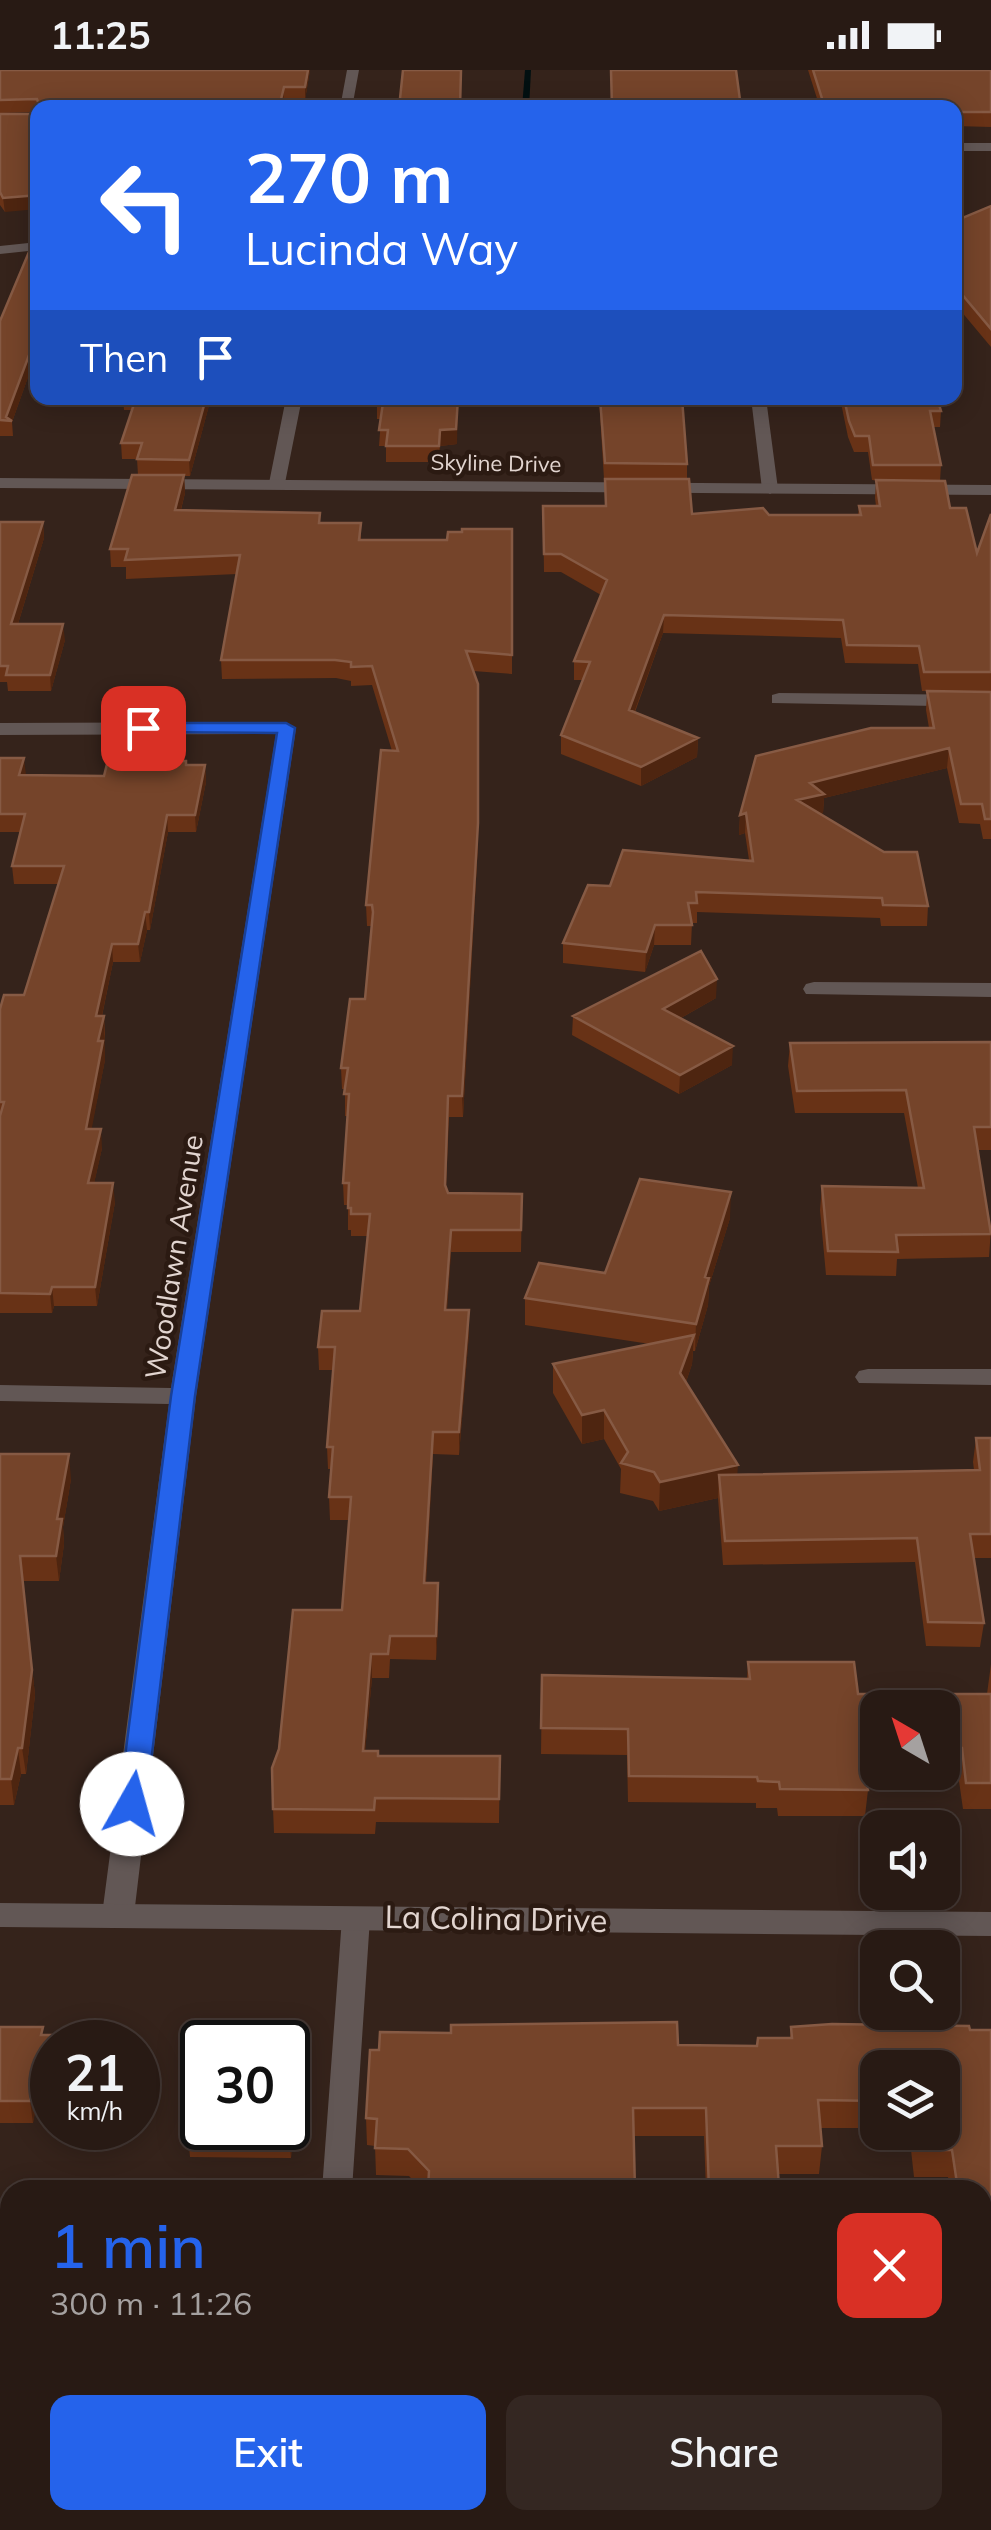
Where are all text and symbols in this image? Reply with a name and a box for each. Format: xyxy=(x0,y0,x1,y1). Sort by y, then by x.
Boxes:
text: 11:25 xyxy=(50,11,151,59)
text: 270 m xyxy=(245,133,453,221)
icon: left xyxy=(80,140,210,270)
text: Lucinda Way xyxy=(245,220,518,276)
icon: arrive xyxy=(188,330,243,385)
text: Then xyxy=(80,334,168,382)
street label: Skyline Drive xyxy=(430,448,562,478)
pin xyxy=(101,686,186,771)
icon: arrive xyxy=(116,701,171,756)
street label: Woodlawn Avenue xyxy=(137,1132,210,1382)
north arrow xyxy=(860,1690,960,1790)
map controls xyxy=(860,1690,960,2150)
position arrow xyxy=(80,1752,184,1856)
button: sound xyxy=(860,1810,960,1910)
street label: La Colina Drive xyxy=(384,1896,608,1940)
button: search xyxy=(860,1930,960,2030)
speed limit sign: 30 xyxy=(180,2020,310,2150)
text: 21 xyxy=(65,2041,125,2104)
button: layers xyxy=(860,2050,960,2150)
text: km/h xyxy=(67,2095,123,2126)
text: 1 min xyxy=(50,2208,206,2283)
button: close xyxy=(837,2213,942,2318)
text: 300 m · 11:26 xyxy=(50,2283,252,2323)
button: Exit xyxy=(50,2395,486,2510)
button: Share xyxy=(506,2395,942,2510)

